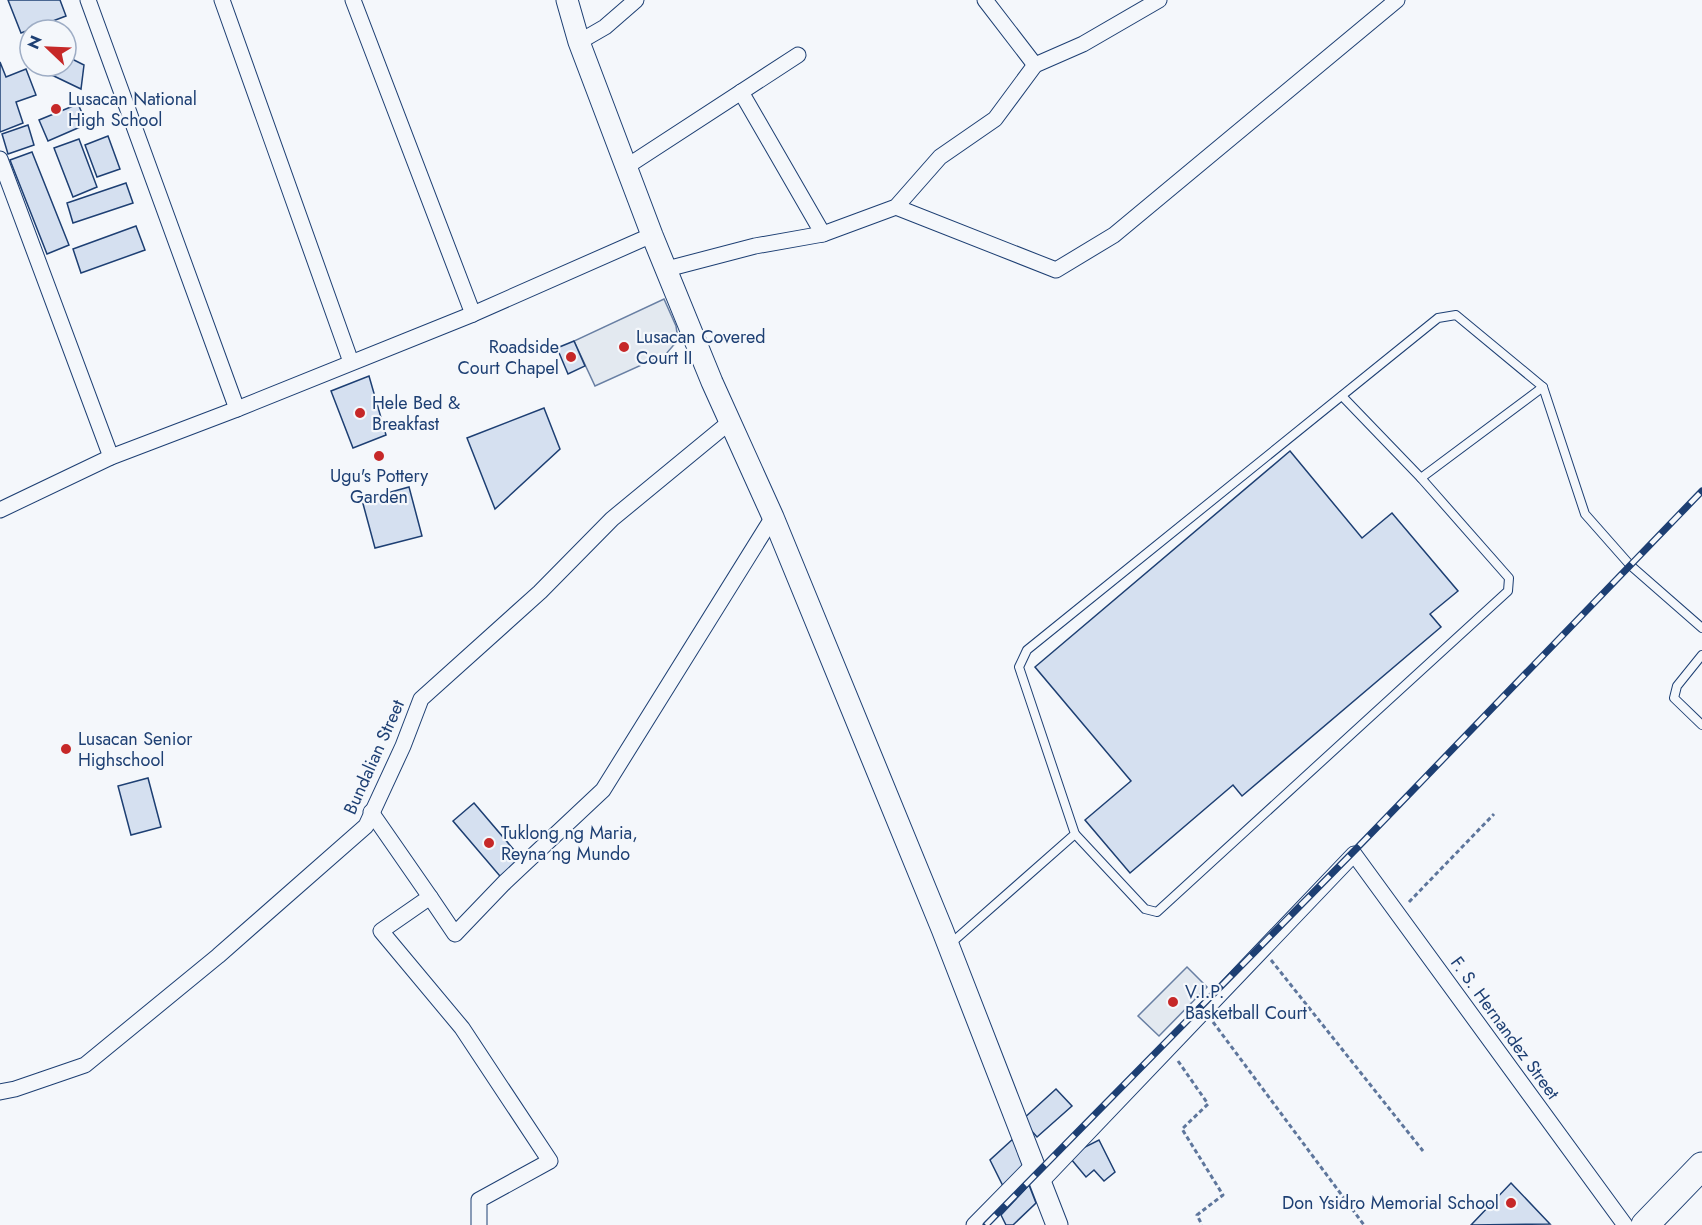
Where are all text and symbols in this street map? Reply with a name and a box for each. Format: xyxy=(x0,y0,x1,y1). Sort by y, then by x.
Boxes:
north arrow xyxy=(18,18,78,78)
text: N xyxy=(22,32,48,53)
place label: Lusacan National High School xyxy=(68,86,197,133)
marker: Lusacan National High School xyxy=(49,102,63,116)
place label: Lusacan Covered Court II xyxy=(636,324,765,371)
place label: Roadside Court Chapel xyxy=(457,334,559,381)
marker: Lusacan Covered Court II xyxy=(617,340,631,354)
marker: Roadside Court Chapel xyxy=(564,350,578,364)
place label: Hele Bed & Breakfast xyxy=(372,390,460,437)
marker: Hele Bed & Breakfast xyxy=(353,406,367,420)
marker: Ugu's Pottery Garden xyxy=(372,449,386,463)
place label: Ugu's Pottery Garden xyxy=(330,463,428,510)
street label: Bundalian Street xyxy=(337,695,411,819)
place label: Lusacan Senior Highschool xyxy=(78,726,193,773)
marker: Lusacan Senior Highschool xyxy=(59,742,73,756)
place label: Tuklong ng Maria, Reyna ng Mundo xyxy=(501,820,638,867)
marker: Tuklong ng Maria, Reyna ng Mundo xyxy=(482,836,496,850)
street label: F. S. Hernandez Street xyxy=(1444,951,1566,1105)
place label: V.I.P. Basketball Court xyxy=(1185,979,1308,1026)
marker: V.I.P. Basketball Court xyxy=(1166,995,1180,1009)
place label: Don Ysidro Memorial School xyxy=(1282,1190,1499,1216)
marker: Don Ysidro Memorial School xyxy=(1504,1196,1518,1210)

